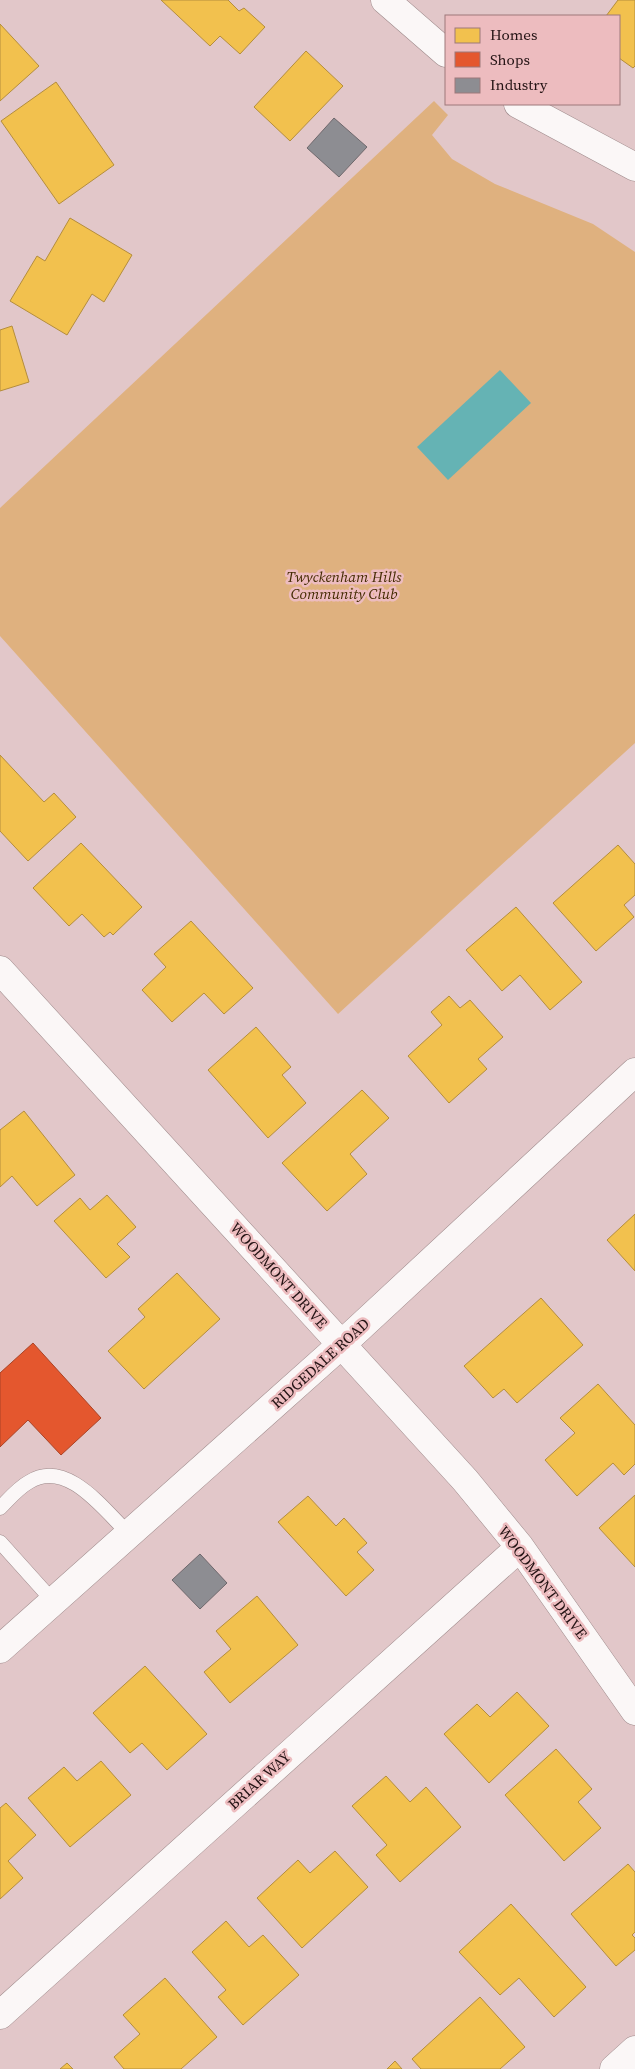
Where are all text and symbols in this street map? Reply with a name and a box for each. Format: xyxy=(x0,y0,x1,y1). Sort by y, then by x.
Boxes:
legend xyxy=(445,15,620,105)
text: Homes xyxy=(490,24,537,45)
text: Shops xyxy=(490,49,530,70)
text: Industry xyxy=(490,74,548,95)
park label: Twyckenham Hills Community Club xyxy=(287,566,402,604)
street label: WOODMONT DRIVE xyxy=(225,1217,333,1333)
street label: RIDGEDALE ROAD xyxy=(266,1313,374,1413)
street label: WOODMONT DRIVE xyxy=(493,1521,593,1643)
street label: BRIAR WAY xyxy=(223,1746,295,1814)

